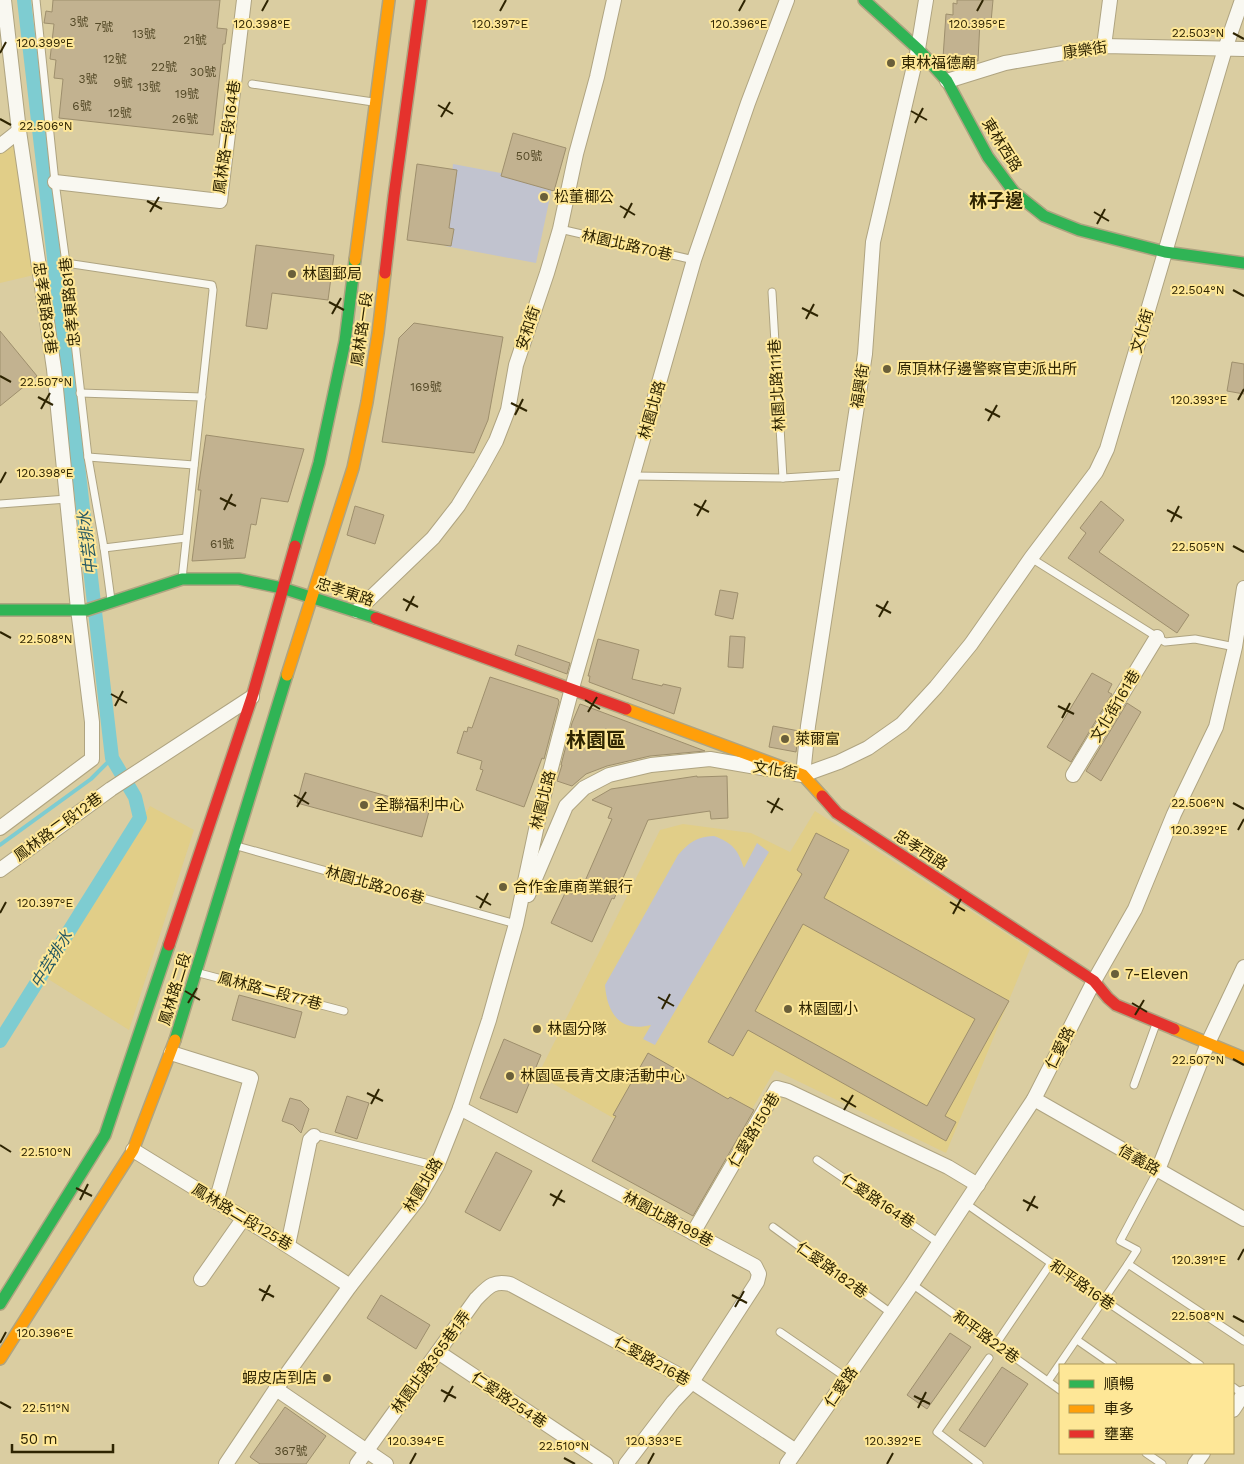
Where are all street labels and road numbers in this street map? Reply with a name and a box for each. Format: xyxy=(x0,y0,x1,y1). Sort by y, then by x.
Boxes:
street label: 康樂街 xyxy=(1061,38,1109,62)
street label: 鳳林路一段164巷 xyxy=(210,79,244,195)
street label: 東林西路 xyxy=(978,115,1026,175)
street label: 林園北路70巷 xyxy=(580,226,674,264)
street label: 忠孝東路81巷 xyxy=(56,256,84,348)
street label: 忠孝東路83巷 xyxy=(30,261,60,355)
street label: 鳳林路一段 xyxy=(348,291,376,367)
street label: 安和街 xyxy=(512,304,544,352)
street label: 文化街 xyxy=(1127,307,1157,355)
street label: 林園北路111巷 xyxy=(766,338,788,432)
street label: 福興街 xyxy=(848,362,872,410)
street label: 林園北路 xyxy=(635,379,669,441)
street label: 忠孝東路 xyxy=(314,574,376,610)
street label: 文化街161巷 xyxy=(1086,667,1144,745)
street label: 文化街 xyxy=(751,758,799,782)
street label: 林園北路 xyxy=(527,769,559,831)
street label: 鳳林路二段12巷 xyxy=(10,789,106,865)
street label: 忠孝西路 xyxy=(891,826,951,874)
street label: 林園北路206巷 xyxy=(323,862,427,908)
street label: 鳳林路二段 xyxy=(155,950,195,1028)
street label: 鳳林路二段77巷 xyxy=(216,968,324,1014)
street label: 仁愛路 xyxy=(1042,1024,1078,1072)
street label: 仁愛路150巷 xyxy=(725,1089,783,1171)
street label: 信義路 xyxy=(1115,1141,1163,1179)
street label: 林園北路 xyxy=(400,1155,446,1215)
street label: 仁愛路164巷 xyxy=(838,1170,918,1232)
street label: 鳳林路二段125巷 xyxy=(189,1180,295,1254)
street label: 林園北路199巷 xyxy=(620,1188,716,1250)
street label: 仁愛路182巷 xyxy=(793,1238,871,1302)
street label: 和平路16巷 xyxy=(1046,1256,1118,1314)
street label: 林園北路365巷1弄 xyxy=(388,1307,474,1417)
street label: 和平路22巷 xyxy=(949,1307,1023,1367)
street label: 仁愛路216巷 xyxy=(611,1333,693,1389)
street label: 仁愛路 xyxy=(821,1363,861,1411)
street label: 仁愛路254巷 xyxy=(468,1368,550,1432)

